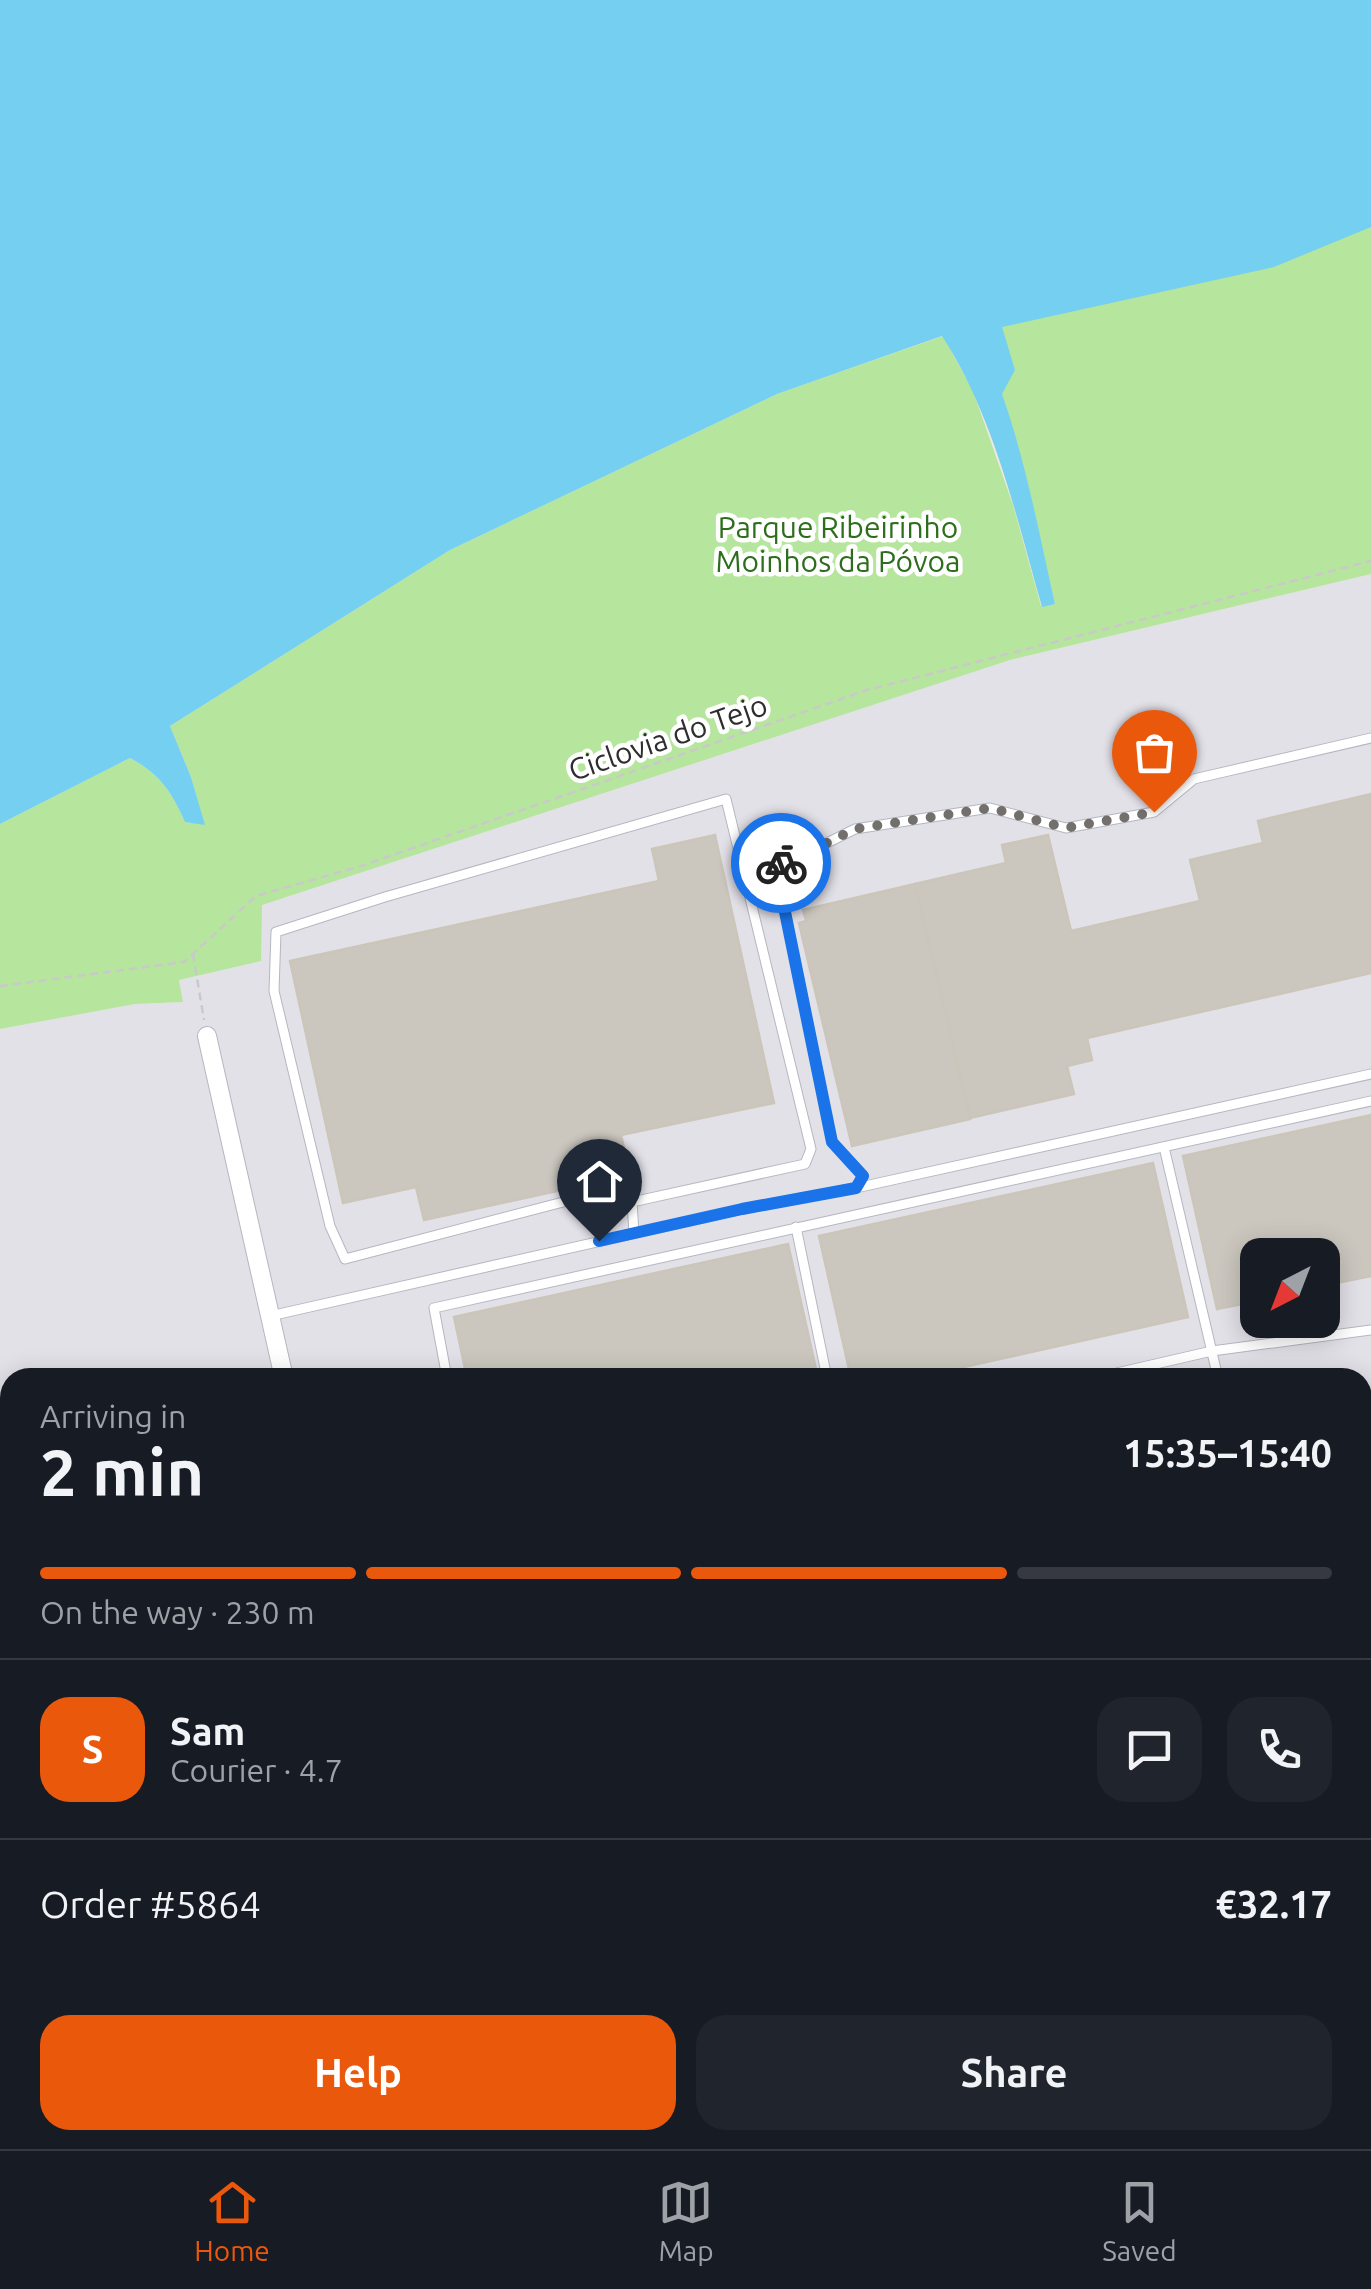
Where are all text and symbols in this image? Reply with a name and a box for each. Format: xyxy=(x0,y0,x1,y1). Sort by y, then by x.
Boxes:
park label: Parque Ribeirinho Moinhos da Póvoa xyxy=(715,510,961,578)
street label: Ciclovia do Tejo xyxy=(564,687,771,787)
pin xyxy=(1112,710,1197,813)
icon: bag xyxy=(1127,725,1182,780)
courier xyxy=(731,813,831,913)
icon: bike xyxy=(754,836,809,891)
pin xyxy=(557,1139,642,1242)
icon: home xyxy=(572,1154,627,1209)
north arrow xyxy=(1240,1238,1340,1338)
map controls xyxy=(1240,1238,1340,1338)
text: Arriving in xyxy=(40,1398,186,1434)
text: 15:35–15:40 xyxy=(1123,1432,1332,1474)
text: 2 min xyxy=(40,1435,204,1508)
text: On the way · 230 m xyxy=(40,1594,315,1630)
button: chat xyxy=(1097,1697,1202,1802)
button: phone xyxy=(1227,1697,1332,1802)
text: Sam xyxy=(170,1710,245,1752)
text: S xyxy=(82,1728,103,1770)
text: Courier · 4.7 xyxy=(170,1752,343,1788)
text: Order #5864 xyxy=(40,1883,261,1925)
text: €32.17 xyxy=(1215,1883,1332,1925)
button: Help xyxy=(40,2015,676,2130)
button: Share xyxy=(696,2015,1332,2130)
tab: Home xyxy=(194,2175,270,2266)
tab: Map xyxy=(658,2175,714,2266)
tab: Saved xyxy=(1102,2175,1177,2266)

